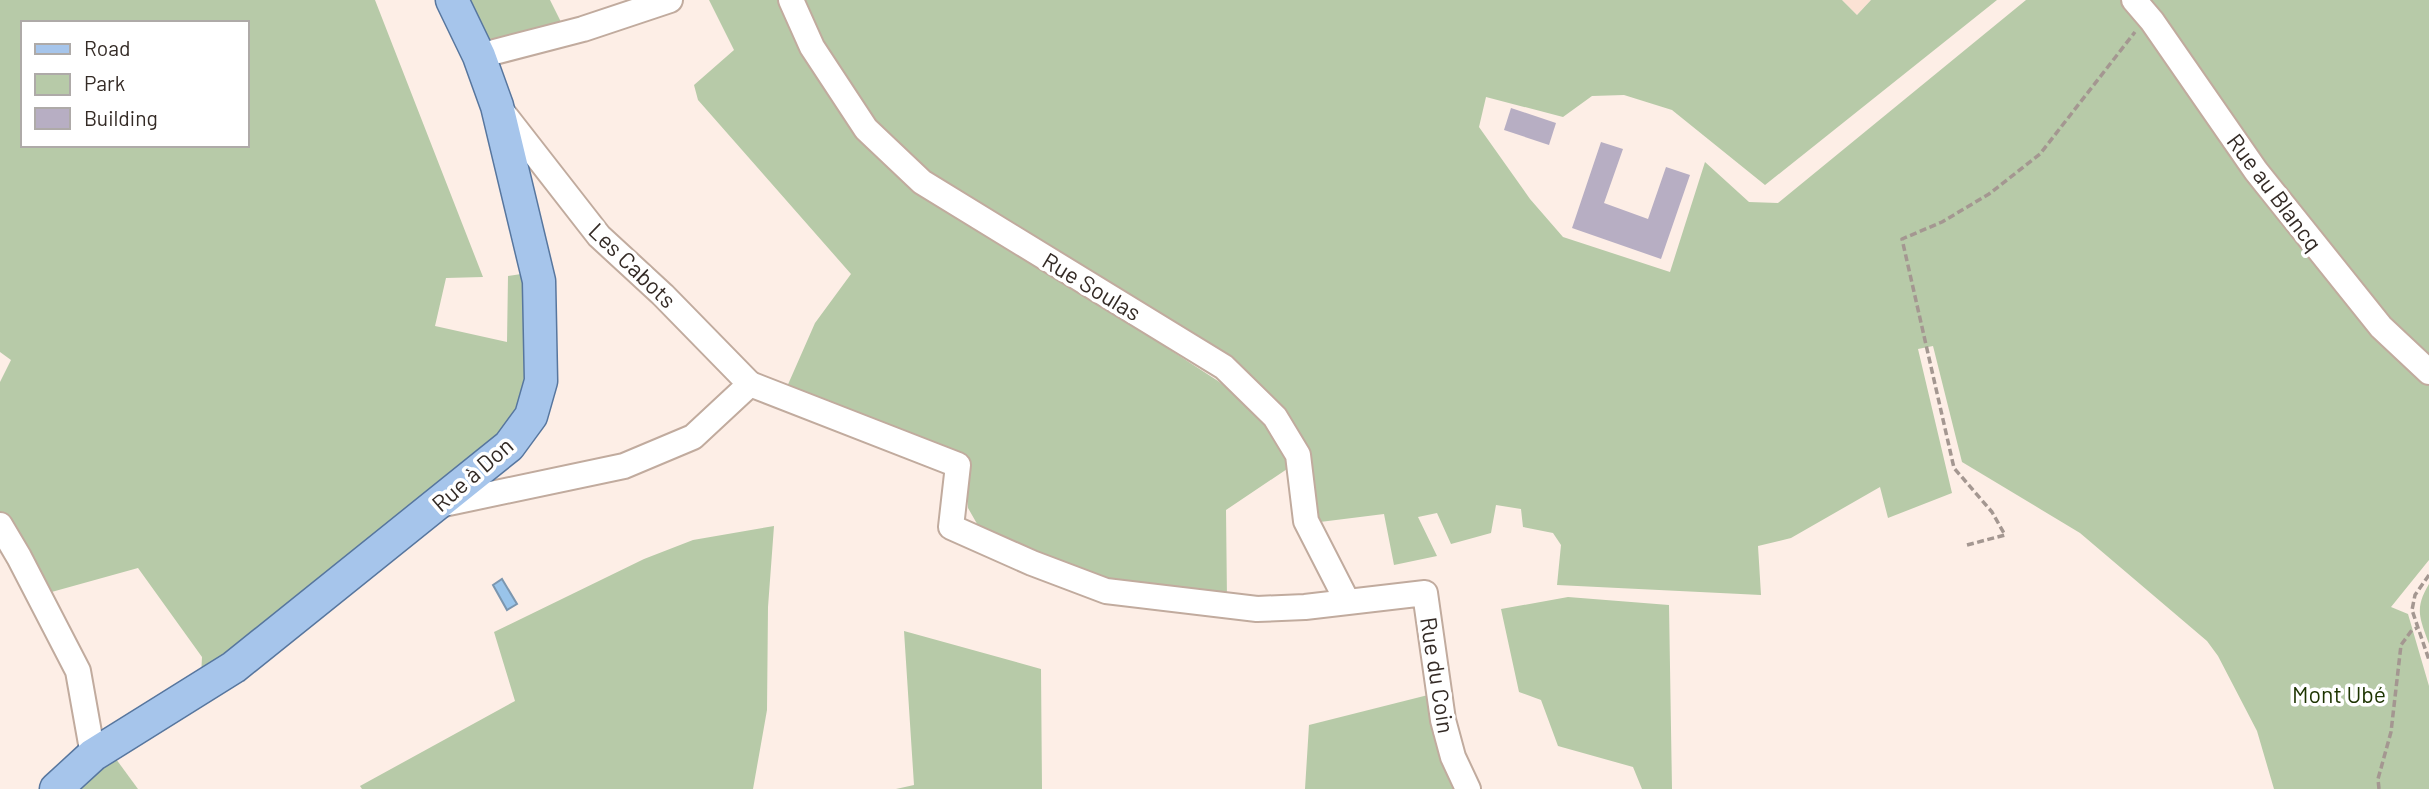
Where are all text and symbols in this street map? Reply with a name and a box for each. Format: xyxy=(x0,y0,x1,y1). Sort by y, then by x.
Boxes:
legend xyxy=(21,21,248,147)
text: Road xyxy=(84,35,130,60)
text: Park xyxy=(84,70,125,95)
text: Building xyxy=(84,105,158,130)
street label: Rue au Blancq xyxy=(2222,128,2328,256)
street label: Les Cabots xyxy=(584,217,682,313)
street label: Rue Soulas xyxy=(1038,246,1146,326)
street label: Rue à Don xyxy=(426,431,518,517)
street label: Rue du Coin xyxy=(1415,615,1461,735)
park label: Mont Ubé xyxy=(2292,680,2386,708)

